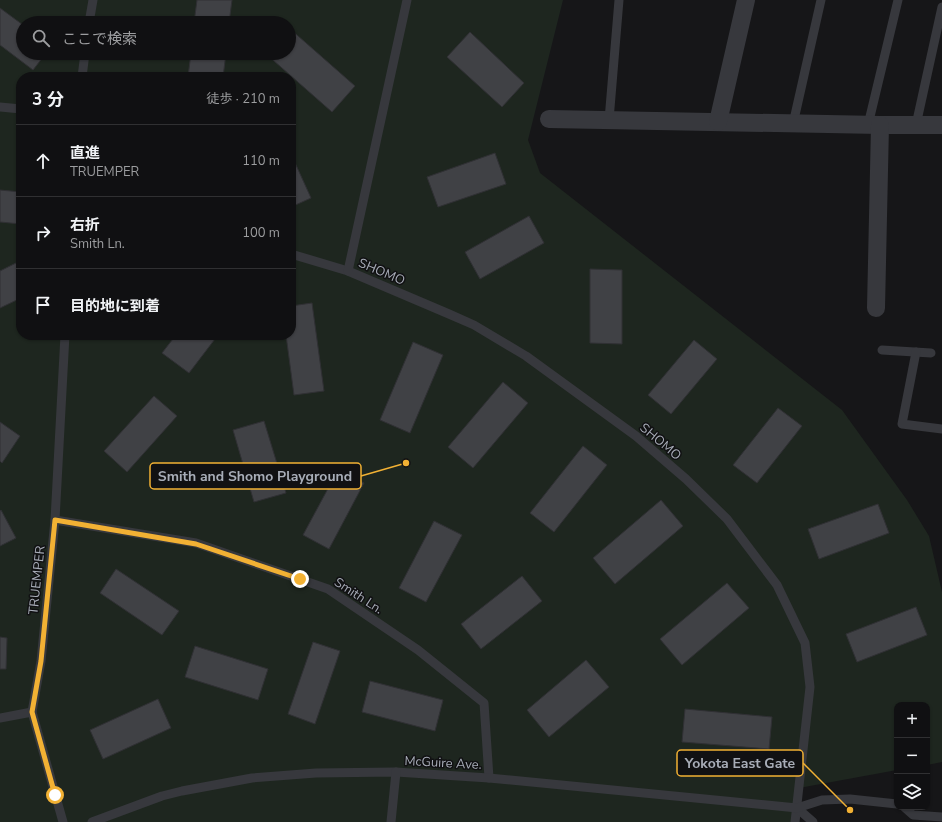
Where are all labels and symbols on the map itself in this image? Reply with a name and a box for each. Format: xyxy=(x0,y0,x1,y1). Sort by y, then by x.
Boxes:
street label: SHOMO xyxy=(356,254,408,290)
street label: SHOMO xyxy=(636,419,685,464)
callout: Smith and Shomo Playground xyxy=(150,463,361,489)
text: Smith and Shomo Playground xyxy=(158,467,352,486)
street label: TRUEMPER xyxy=(24,544,50,615)
route end xyxy=(291,570,309,588)
street label: Smith Ln. xyxy=(331,573,386,618)
callout: Yokota East Gate xyxy=(677,750,803,776)
street label: McGuire Ave. xyxy=(404,752,482,774)
text: Yokota East Gate xyxy=(684,754,796,773)
route start xyxy=(46,786,64,804)

